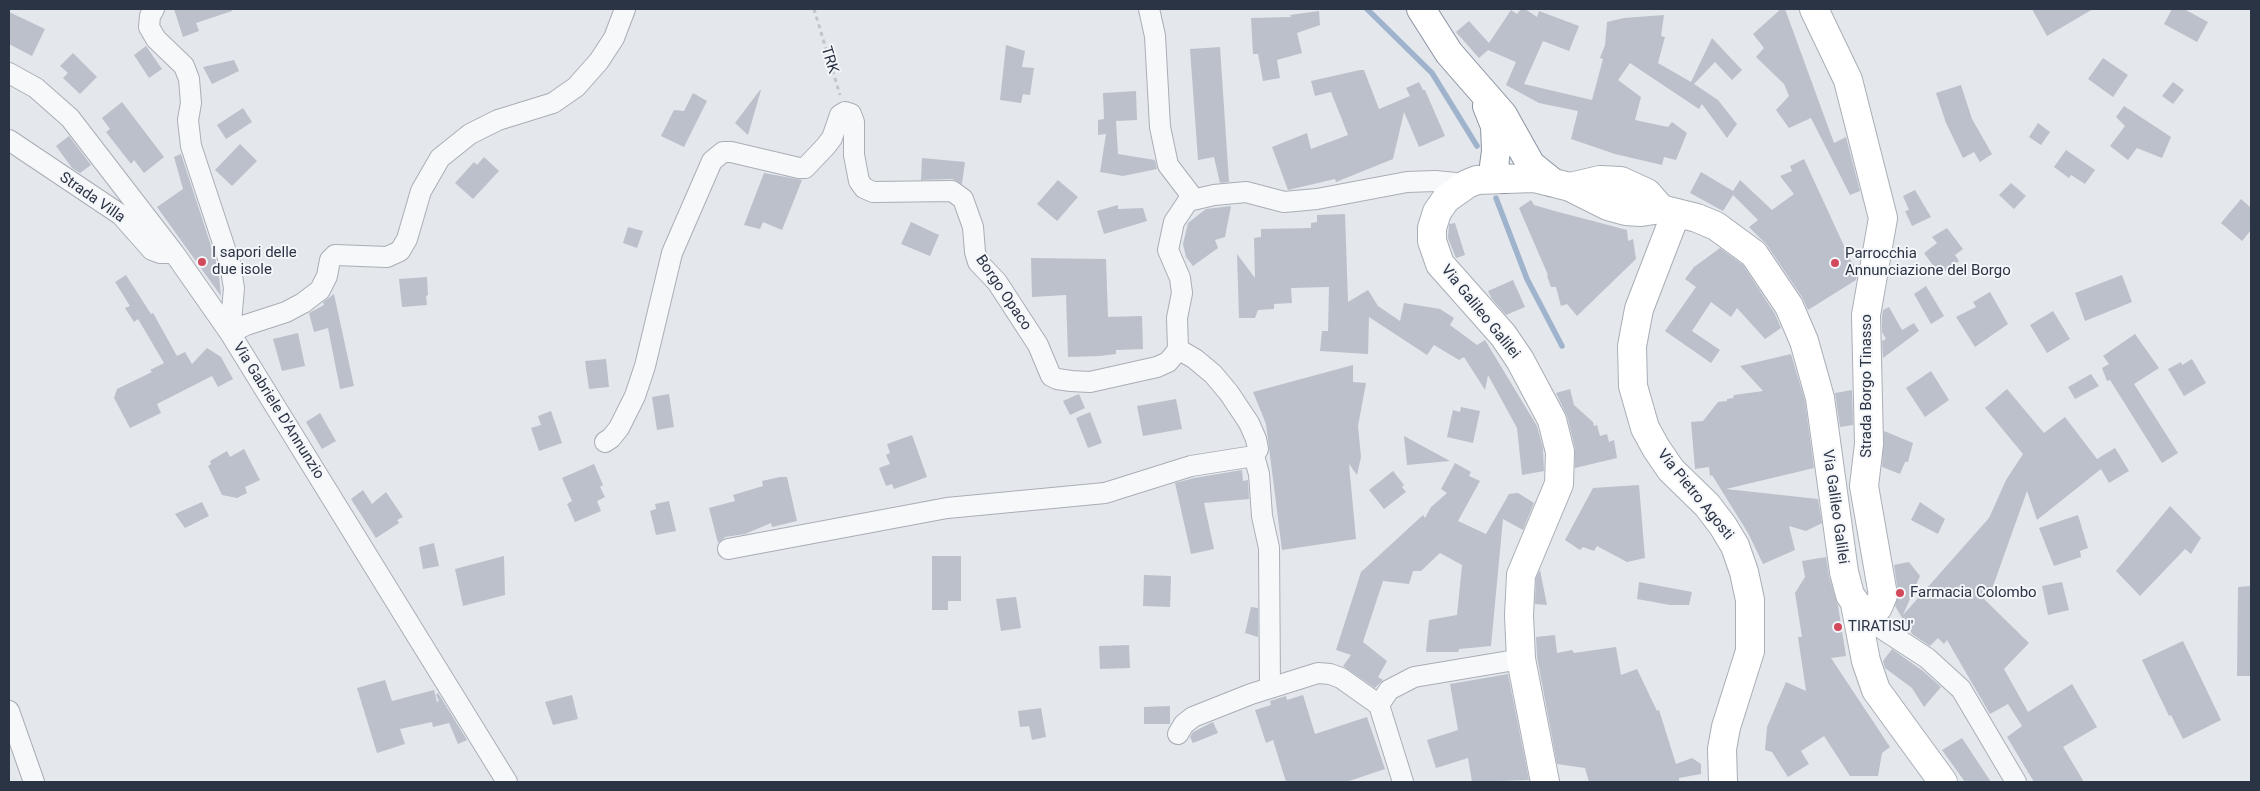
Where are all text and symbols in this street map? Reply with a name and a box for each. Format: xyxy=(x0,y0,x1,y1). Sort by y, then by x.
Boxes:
street label: TRK xyxy=(816,44,842,76)
street label: Strada Villa xyxy=(56,169,128,227)
place label: I sapori delle due isole xyxy=(212,244,297,279)
place label: Parrocchia Annunciazione del Borgo xyxy=(1845,245,2011,280)
street label: Borgo Opaco xyxy=(971,252,1035,334)
marker: I sapori delle due isole xyxy=(196,256,208,268)
marker: Parrocchia Annunciazione del Borgo xyxy=(1829,257,1841,269)
street label: Via Galileo Galilei xyxy=(1437,261,1523,363)
street label: Strada Borgo Tinasso xyxy=(1858,314,1876,458)
street label: Via Gabriele D'Annunzio xyxy=(228,339,328,483)
street label: Via Pietro Agosti xyxy=(1653,446,1737,544)
street label: Via Galileo Galilei xyxy=(1818,449,1852,565)
place label: Farmacia Colombo xyxy=(1910,584,2037,602)
marker: Farmacia Colombo xyxy=(1894,587,1906,599)
place label: TIRATISU' xyxy=(1848,618,1913,636)
marker: TIRATISU' xyxy=(1832,621,1844,633)

